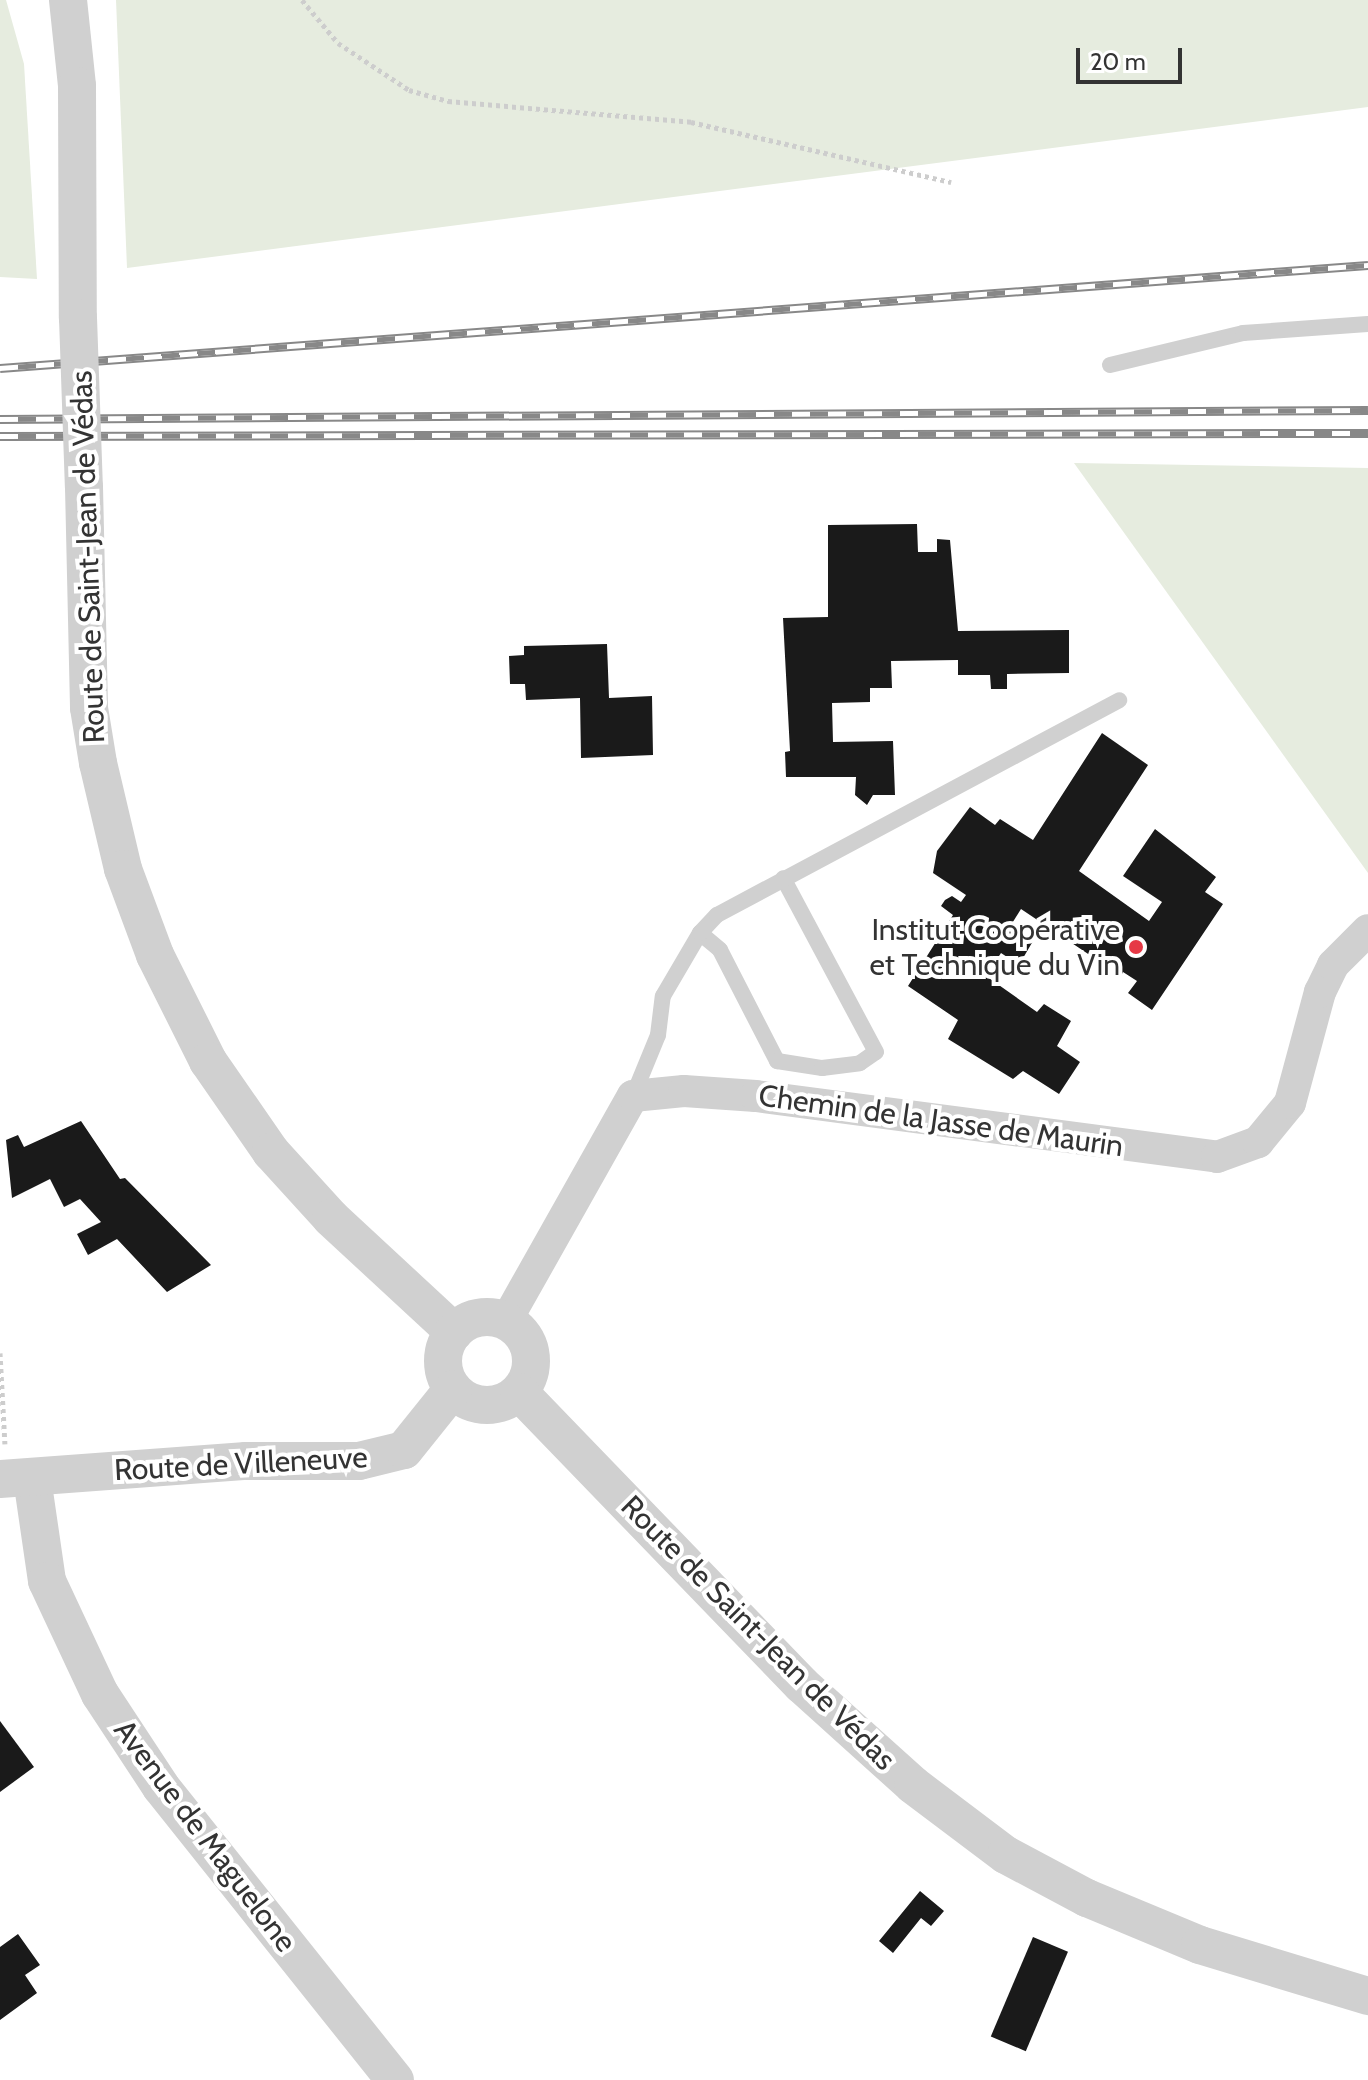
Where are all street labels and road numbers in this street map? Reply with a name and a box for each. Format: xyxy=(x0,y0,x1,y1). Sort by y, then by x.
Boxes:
street label: Route de Saint-Jean de Védas xyxy=(64,370,112,744)
street label: Chemin de la Jasse de Maurin xyxy=(756,1078,1126,1164)
street label: Route de Villeneuve xyxy=(113,1439,369,1489)
street label: Route de Saint-Jean de Védas xyxy=(613,1488,903,1778)
street label: Avenue de Maguelone xyxy=(106,1713,304,1959)

